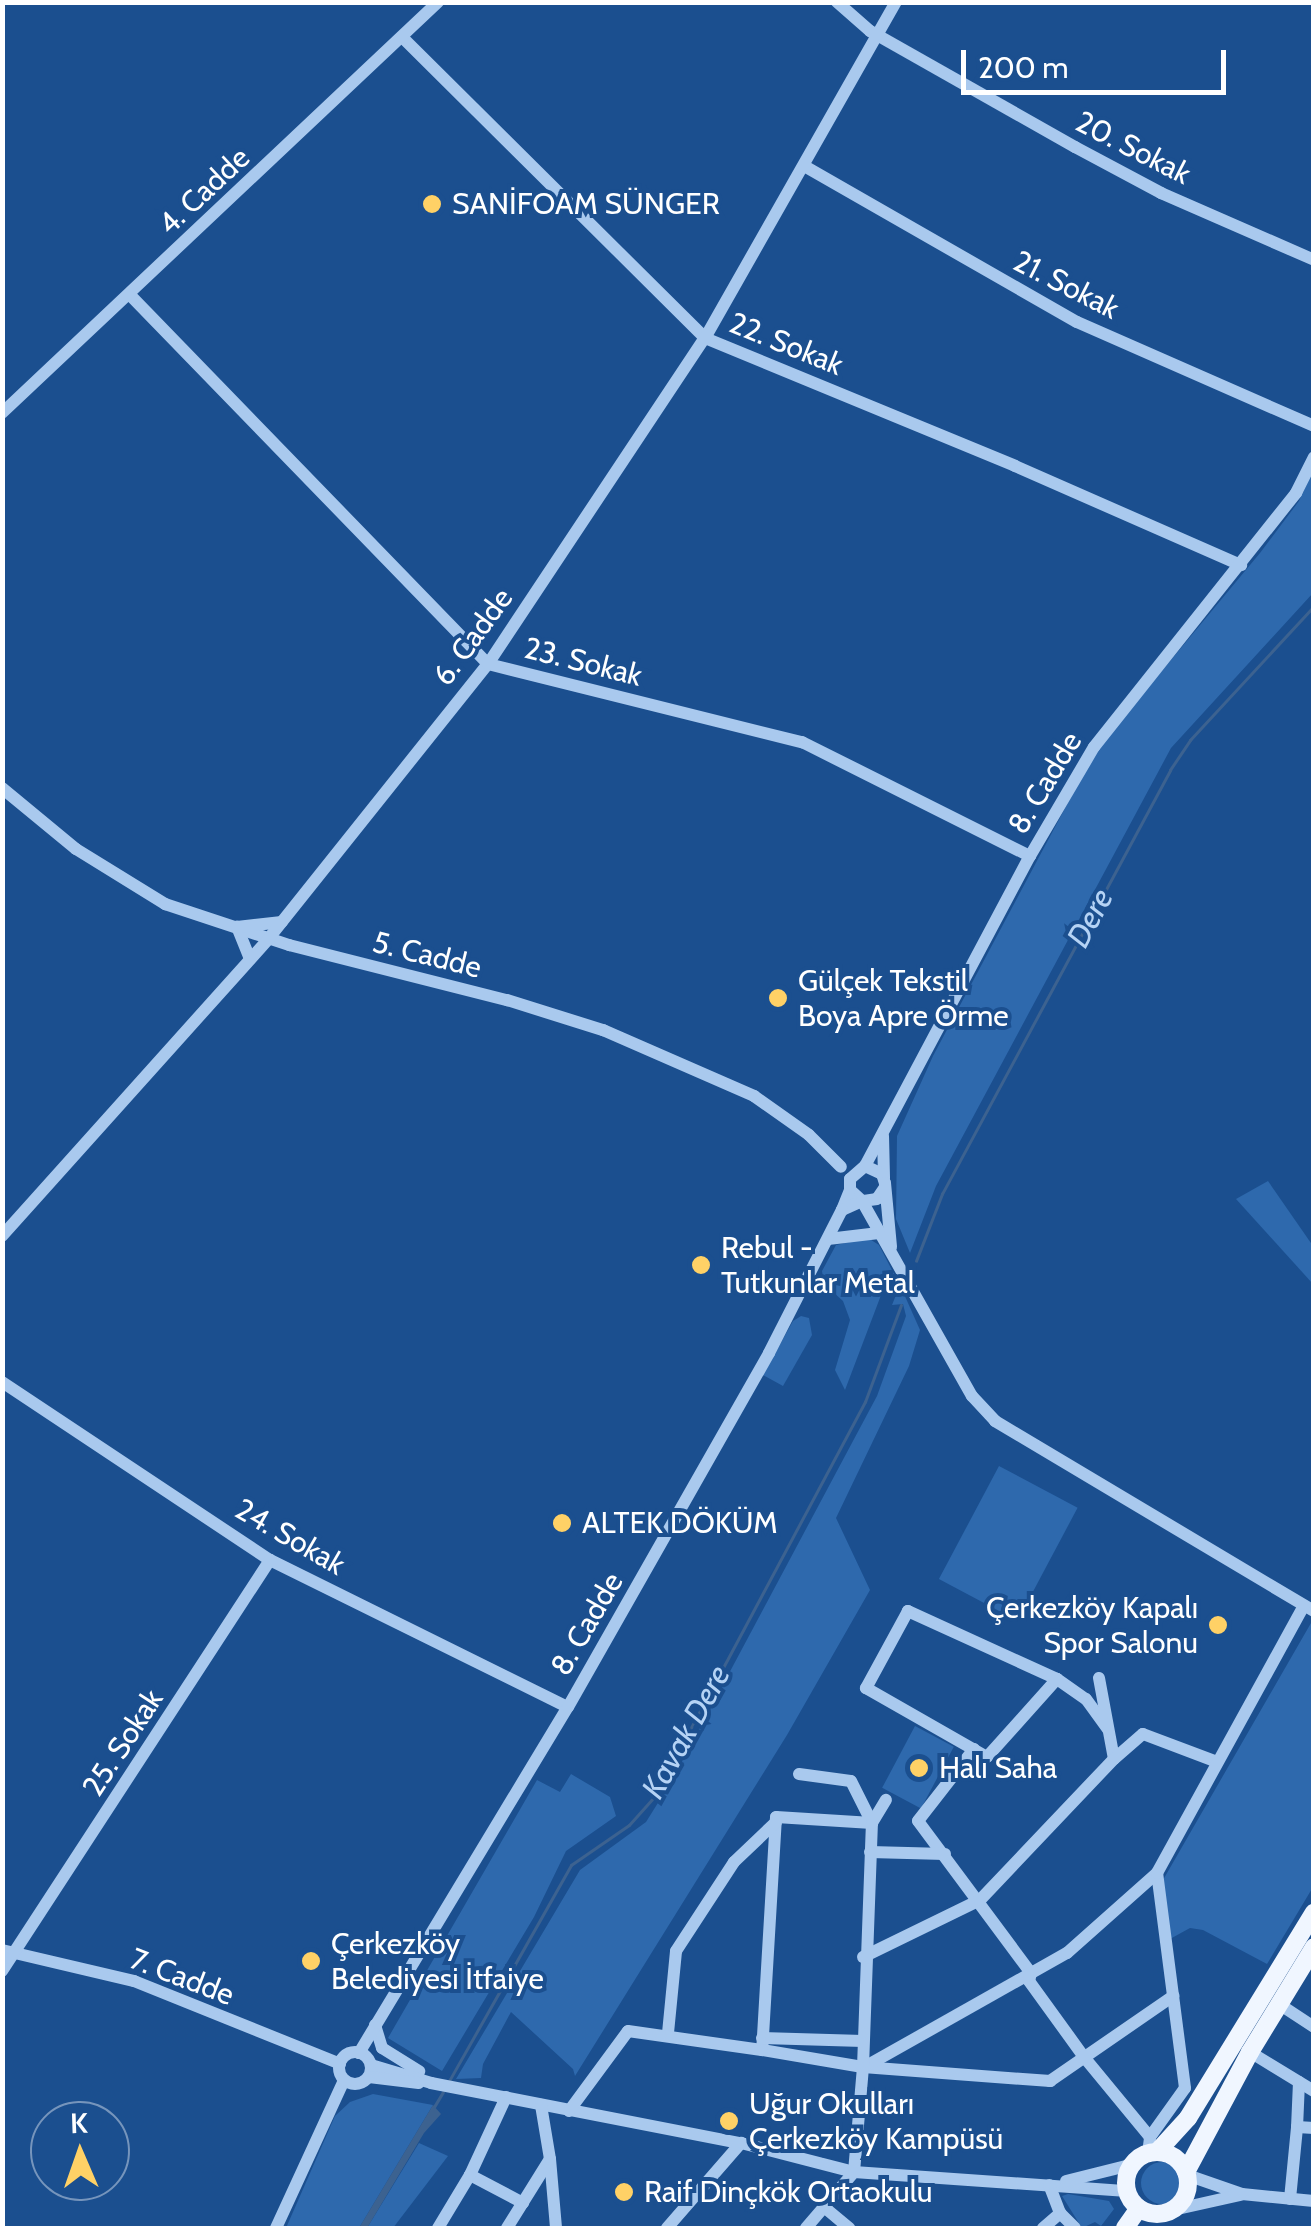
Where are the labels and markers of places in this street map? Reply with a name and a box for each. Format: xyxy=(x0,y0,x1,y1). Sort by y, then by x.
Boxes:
place label: SANİFOAM SÜNGER xyxy=(452,186,720,222)
marker: SANİFOAM SÜNGER xyxy=(421,193,443,215)
place label: Gülçek Tekstil Boya Apre Örme xyxy=(798,963,1009,1034)
marker: Gülçek Tekstil Boya Apre Örme xyxy=(767,987,789,1009)
place label: Rebul - Tutkunlar Metal xyxy=(721,1230,915,1300)
marker: Rebul - Tutkunlar Metal xyxy=(690,1254,712,1276)
place label: ALTEK DÖKÜM xyxy=(582,1505,778,1541)
marker: ALTEK DÖKÜM xyxy=(551,1512,573,1534)
place label: Çerkezköy Kapalı Spor Salonu xyxy=(986,1590,1198,1660)
marker: Çerkezköy Kapalı Spor Salonu xyxy=(1207,1614,1229,1636)
place label: Halı Saha xyxy=(939,1750,1057,1786)
marker: Halı Saha xyxy=(908,1757,930,1779)
place label: Çerkezköy Belediyesi İtfaiye xyxy=(331,1926,544,1996)
marker: Çerkezköy Belediyesi İtfaiye xyxy=(300,1950,322,1972)
place label: Uğur Okulları Çerkezköy Kampüsü xyxy=(749,2086,1003,2156)
marker: Uğur Okulları Çerkezköy Kampüsü xyxy=(718,2110,740,2132)
place label: Raif Dinçkök Ortaokulu xyxy=(644,2174,933,2210)
marker: Raif Dinçkök Ortaokulu xyxy=(613,2181,635,2203)

